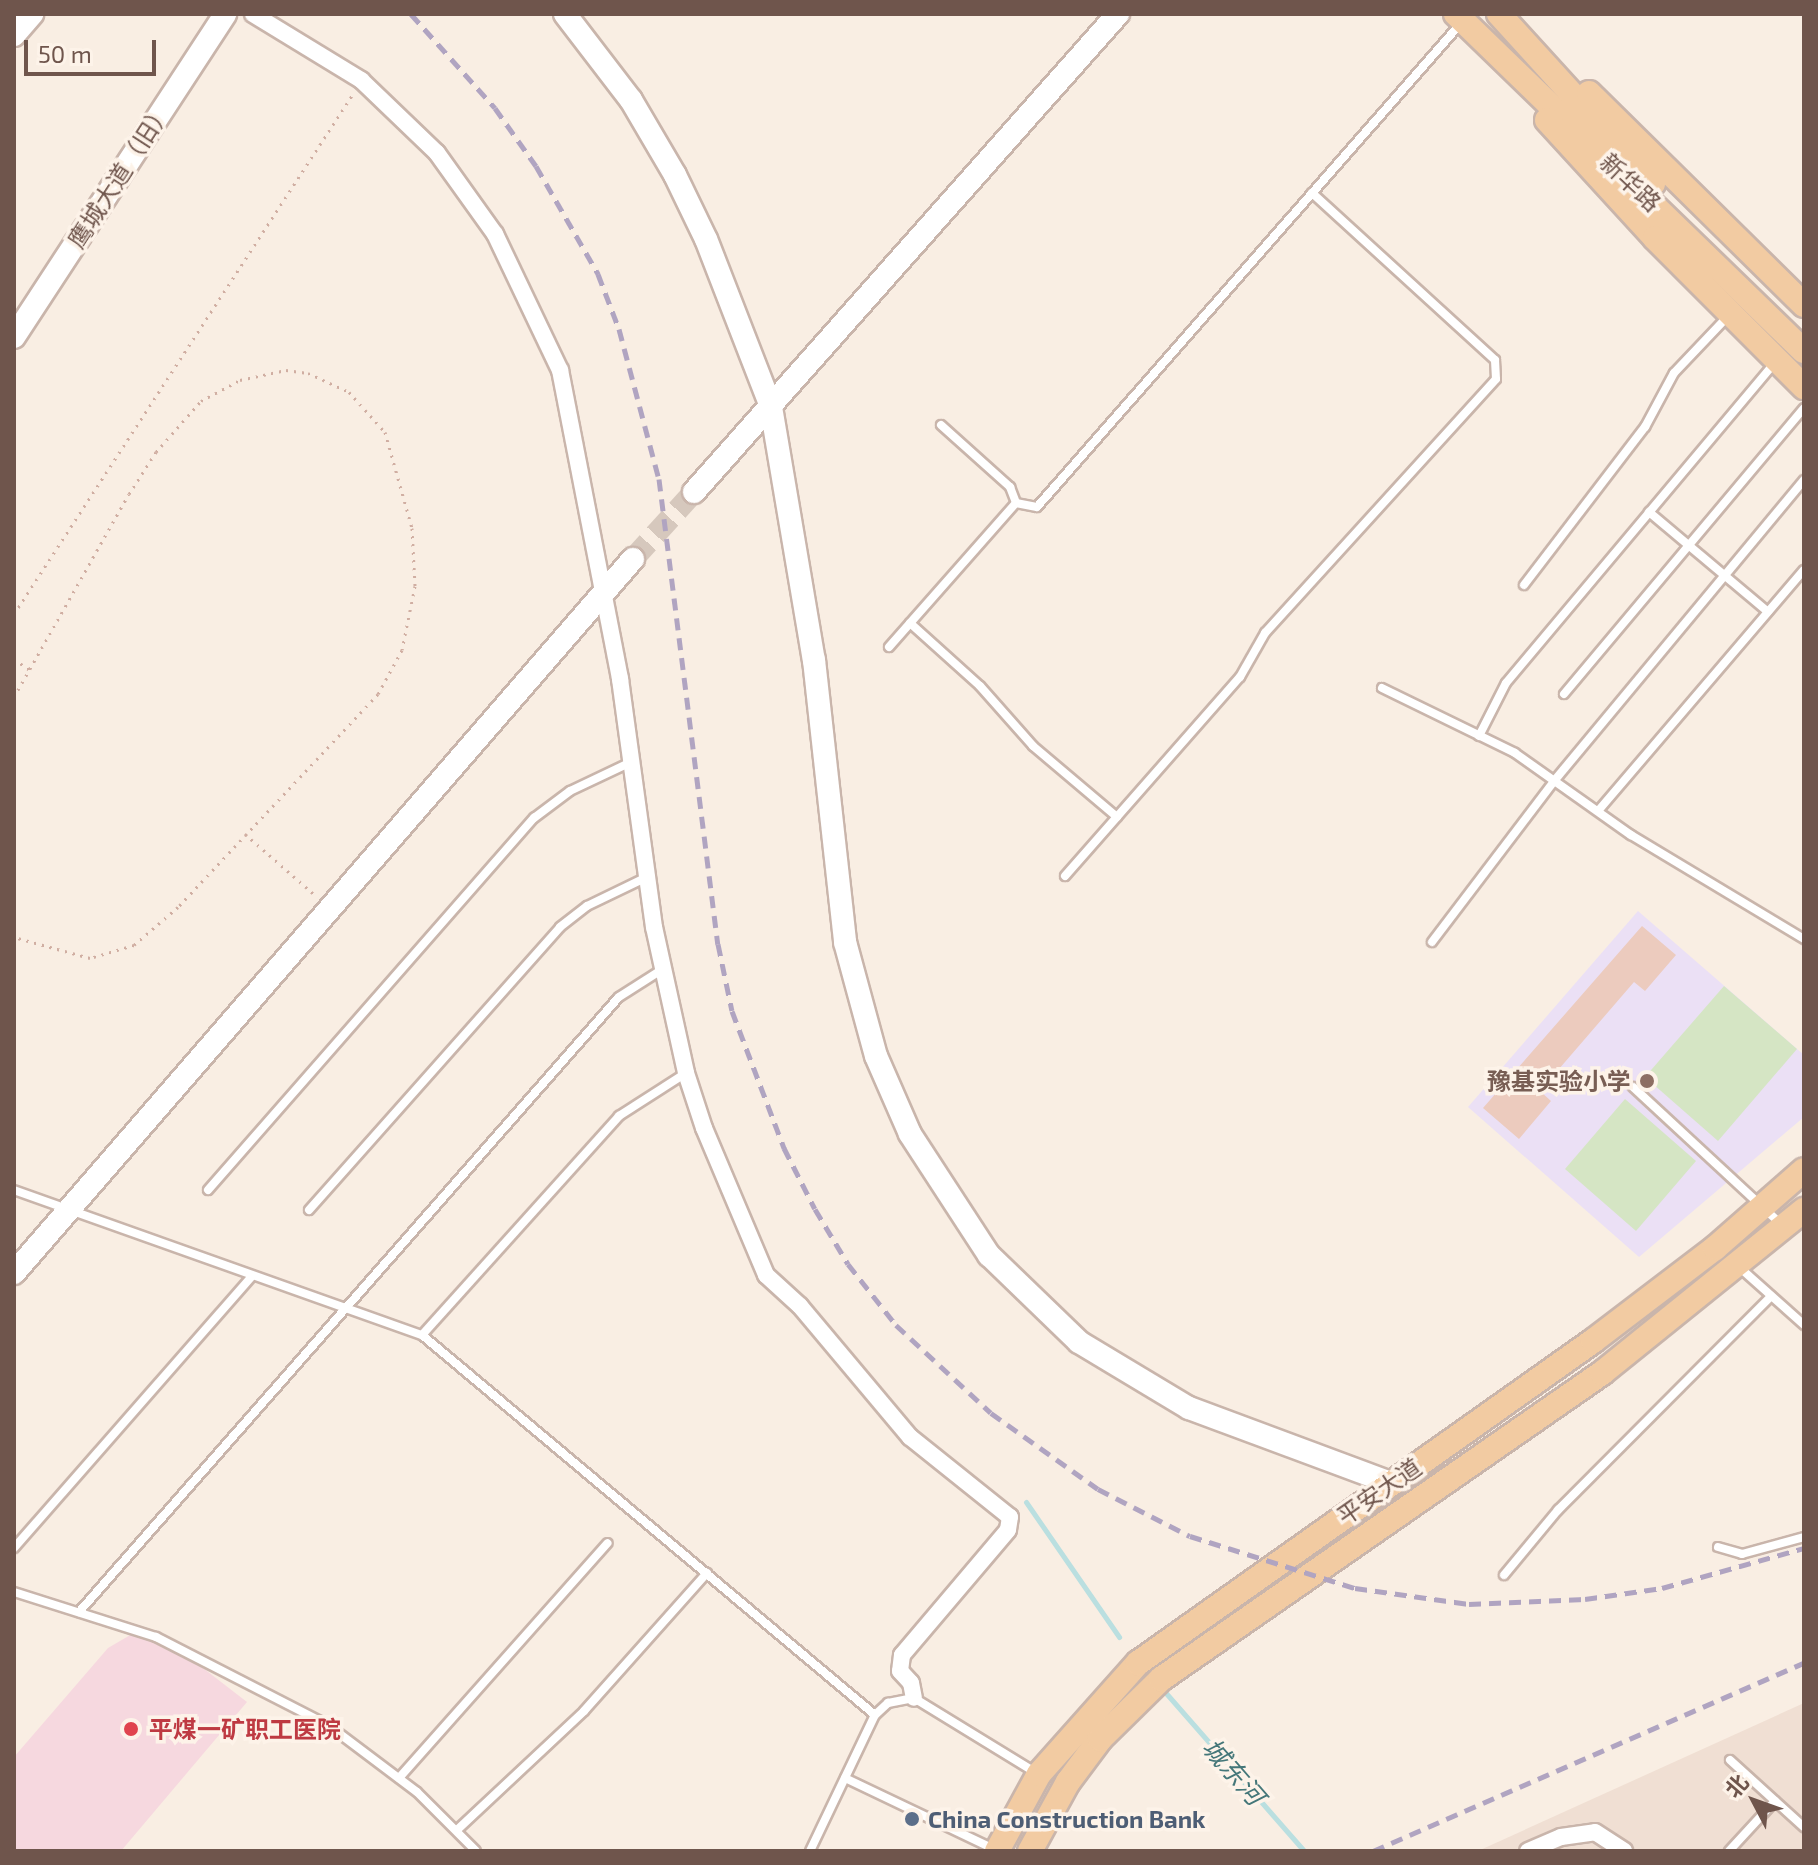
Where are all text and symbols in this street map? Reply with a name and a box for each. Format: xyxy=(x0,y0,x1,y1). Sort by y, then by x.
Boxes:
scale bar xyxy=(28,24,160,74)
text: 50 m xyxy=(38,39,92,68)
street label: 鹰城大道（旧） xyxy=(61,97,177,253)
street label: 新华路 xyxy=(1595,147,1667,217)
place label: 豫基实验小学 xyxy=(1487,1067,1631,1095)
marker: 豫基实验小学 xyxy=(1638,1072,1656,1090)
street label: 平安大道 xyxy=(1331,1452,1427,1530)
place label: 平煤一矿职工医院 xyxy=(149,1715,341,1743)
marker: 平煤一矿职工医院 xyxy=(120,1718,142,1740)
water label: 城东河 xyxy=(1197,1731,1271,1811)
north arrow xyxy=(1714,1761,1794,1841)
text: 北 xyxy=(1719,1768,1753,1802)
place label: China Construction Bank xyxy=(928,1805,1206,1833)
marker: China Construction Bank xyxy=(903,1810,921,1828)

